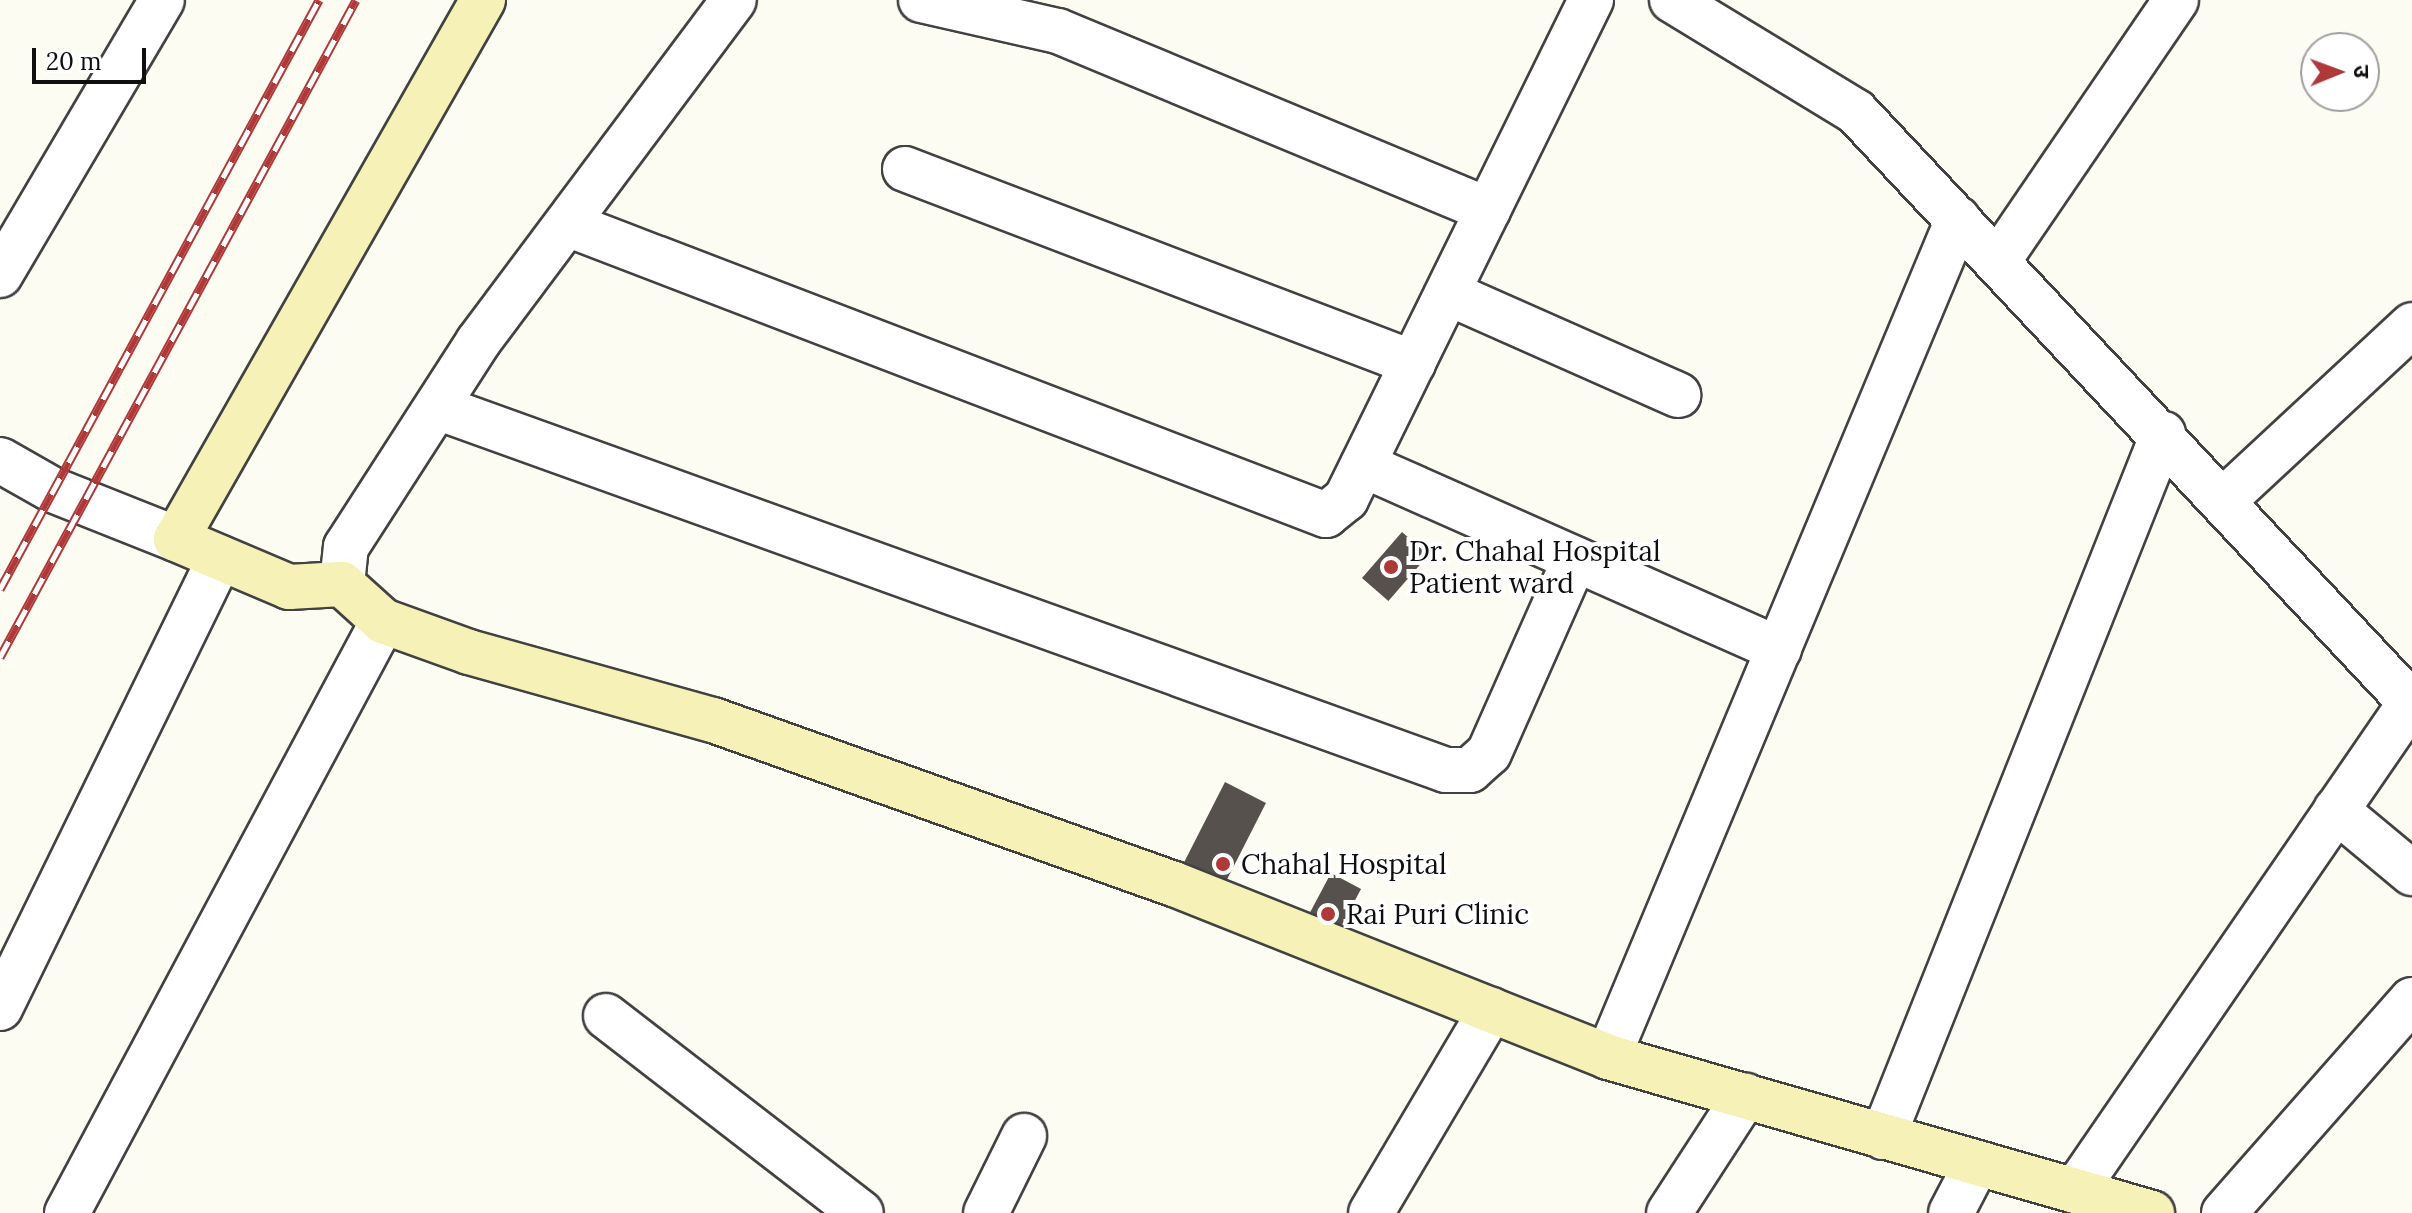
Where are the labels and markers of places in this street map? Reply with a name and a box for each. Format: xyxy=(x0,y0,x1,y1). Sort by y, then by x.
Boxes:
place label: Dr. Chahal Hospital Patient ward xyxy=(1409,534,1661,600)
marker: Dr. Chahal Hospital Patient ward xyxy=(1380,556,1402,578)
place label: Chahal Hospital xyxy=(1241,847,1446,881)
marker: Chahal Hospital xyxy=(1212,853,1234,875)
place label: Rai Puri Clinic xyxy=(1346,897,1529,931)
marker: Rai Puri Clinic xyxy=(1317,903,1339,925)

